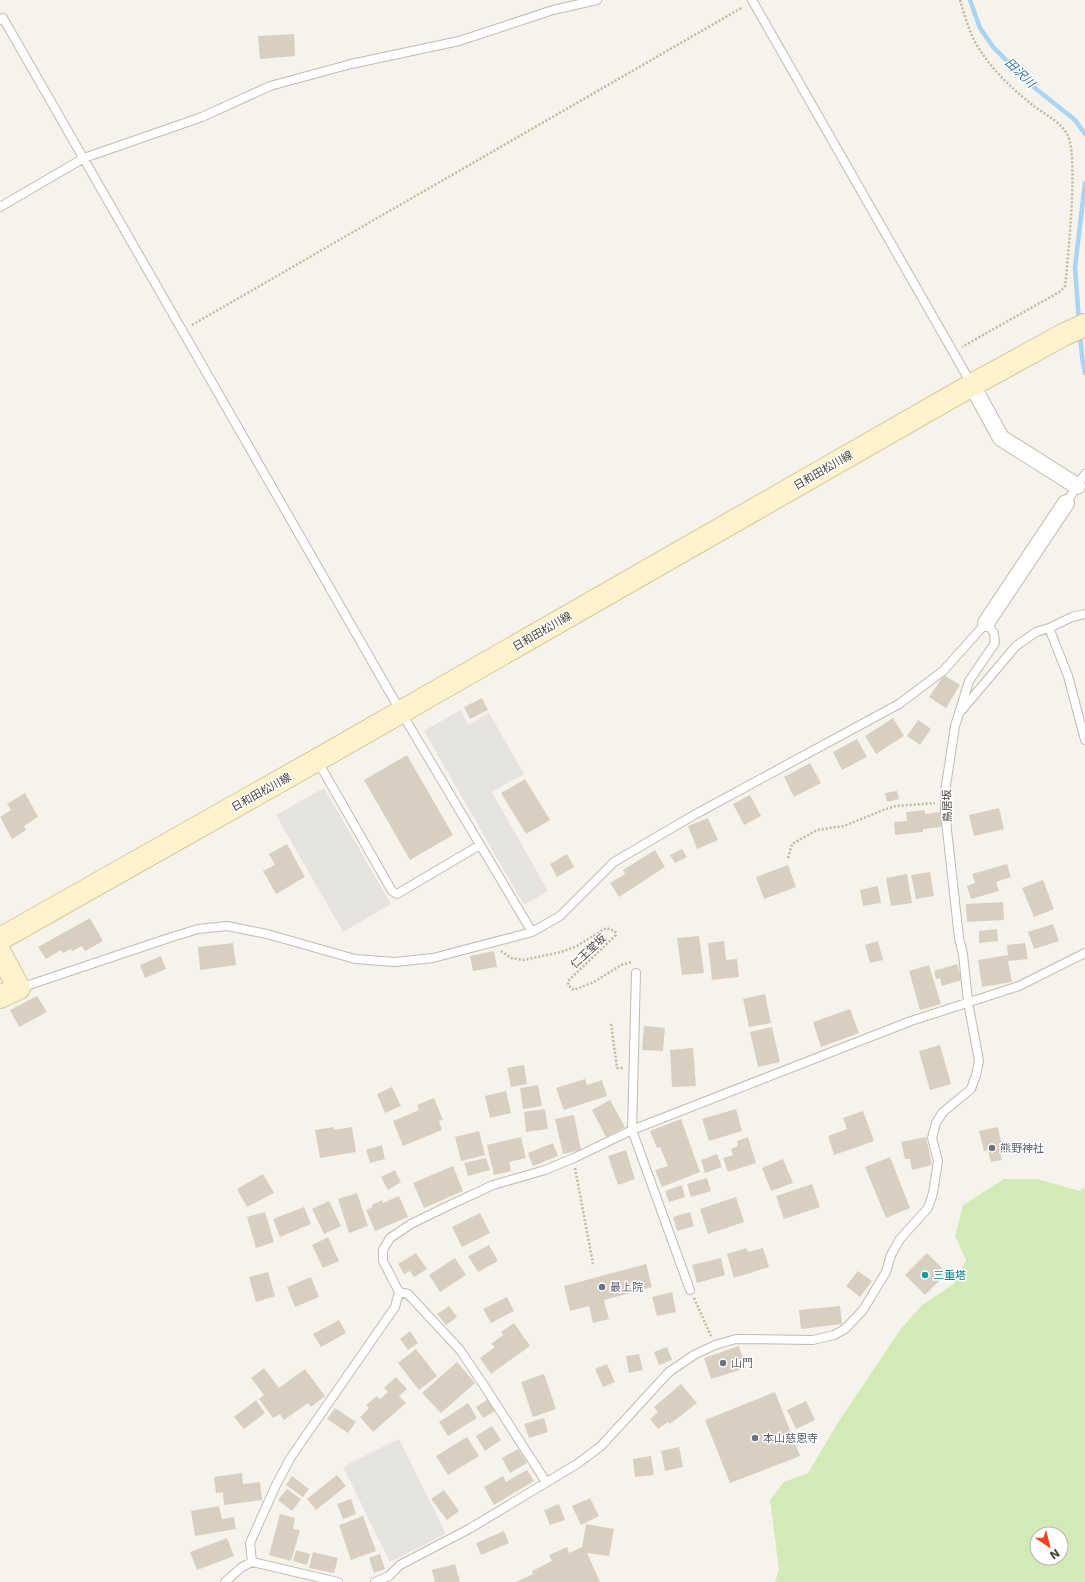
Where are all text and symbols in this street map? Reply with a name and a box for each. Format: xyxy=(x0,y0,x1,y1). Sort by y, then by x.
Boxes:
water label: 田沢川 xyxy=(1002,55,1039,92)
street label: 日和田松川線 xyxy=(791,448,855,493)
street label: 日和田松川線 xyxy=(510,609,574,654)
street label: 日和田松川線 xyxy=(229,771,293,814)
street label: 鳥居坂 xyxy=(940,789,955,823)
street label: 仁王堂坂 xyxy=(568,932,609,971)
place label: 熊野神社 xyxy=(1000,1142,1044,1155)
marker: 熊野神社 xyxy=(987,1143,997,1153)
place label: 三重塔 xyxy=(933,1269,966,1282)
marker: 三重塔 xyxy=(920,1270,930,1280)
place label: 最上院 xyxy=(610,1281,643,1294)
marker: 最上院 xyxy=(597,1282,607,1292)
place label: 山門 xyxy=(731,1357,753,1370)
marker: 山門 xyxy=(718,1358,728,1368)
place label: 本山慈恩寺 xyxy=(763,1432,818,1445)
marker: 本山慈恩寺 xyxy=(750,1433,760,1443)
north arrow xyxy=(1029,1526,1069,1566)
text: N xyxy=(1047,1546,1062,1562)

